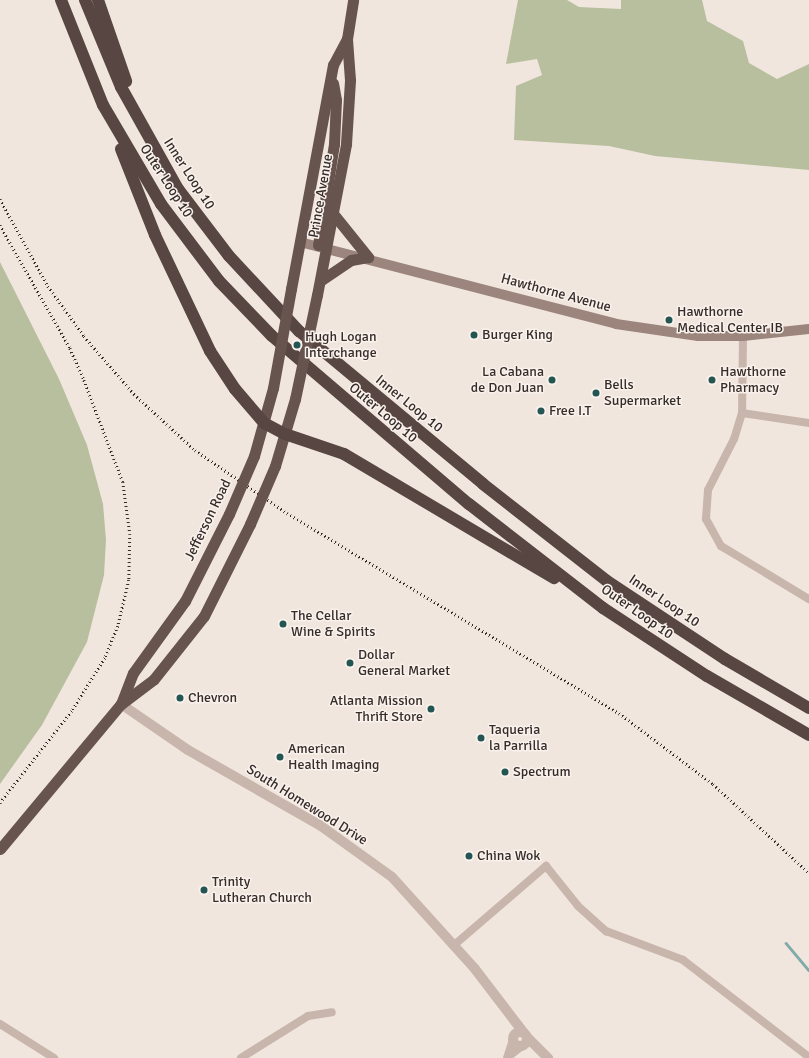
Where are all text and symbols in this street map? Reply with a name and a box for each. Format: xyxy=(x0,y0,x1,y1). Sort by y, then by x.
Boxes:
street label: Inner Loop 10 xyxy=(160,135,218,213)
street label: Outer Loop 10 xyxy=(136,141,196,221)
street label: Prince Avenue xyxy=(305,153,337,239)
street label: Hawthorne Avenue xyxy=(499,270,613,316)
place label: Hawthorne Medical Center IB xyxy=(677,304,783,336)
marker: Hawthorne Medical Center IB xyxy=(664,315,674,325)
place label: Burger King xyxy=(482,327,553,343)
place label: Hugh Logan Interchange xyxy=(305,329,377,362)
marker: Burger King xyxy=(469,330,479,340)
marker: Hugh Logan Interchange xyxy=(292,340,302,350)
place label: La Cabana de Don Juan xyxy=(471,364,544,396)
place label: Hawthorne Pharmacy xyxy=(720,364,786,396)
street label: Inner Loop 10 xyxy=(372,372,446,436)
marker: La Cabana de Don Juan xyxy=(547,375,557,385)
marker: Hawthorne Pharmacy xyxy=(707,375,717,385)
place label: Bells Supermarket xyxy=(604,377,681,410)
street label: Outer Loop 10 xyxy=(345,380,421,446)
marker: Bells Supermarket xyxy=(591,388,601,398)
place label: Free I.T xyxy=(549,403,591,419)
marker: Free I.T xyxy=(536,406,546,416)
street label: Jefferson Road xyxy=(181,477,235,563)
street label: Inner Loop 10 xyxy=(625,571,703,631)
street label: Outer Loop 10 xyxy=(598,581,676,643)
place label: The Cellar Wine & Spirits xyxy=(291,608,375,640)
marker: The Cellar Wine & Spirits xyxy=(278,619,288,629)
place label: Dollar General Market xyxy=(358,647,450,680)
marker: Dollar General Market xyxy=(345,658,355,668)
place label: Chevron xyxy=(188,690,237,706)
marker: Chevron xyxy=(175,693,185,703)
place label: Atlanta Mission Thrift Store xyxy=(330,693,423,726)
marker: Atlanta Mission Thrift Store xyxy=(426,704,436,714)
place label: Taqueria la Parrilla xyxy=(489,722,548,754)
marker: Taqueria la Parrilla xyxy=(476,733,486,743)
place label: American Health Imaging xyxy=(288,741,380,774)
marker: American Health Imaging xyxy=(275,752,285,762)
street label: South Homewood Drive xyxy=(243,761,371,849)
place label: Spectrum xyxy=(513,764,571,780)
marker: Spectrum xyxy=(500,767,510,777)
place label: China Wok xyxy=(477,848,540,864)
marker: China Wok xyxy=(464,851,474,861)
place label: Trinity Lutheran Church xyxy=(212,874,312,906)
marker: Trinity Lutheran Church xyxy=(199,885,209,895)

